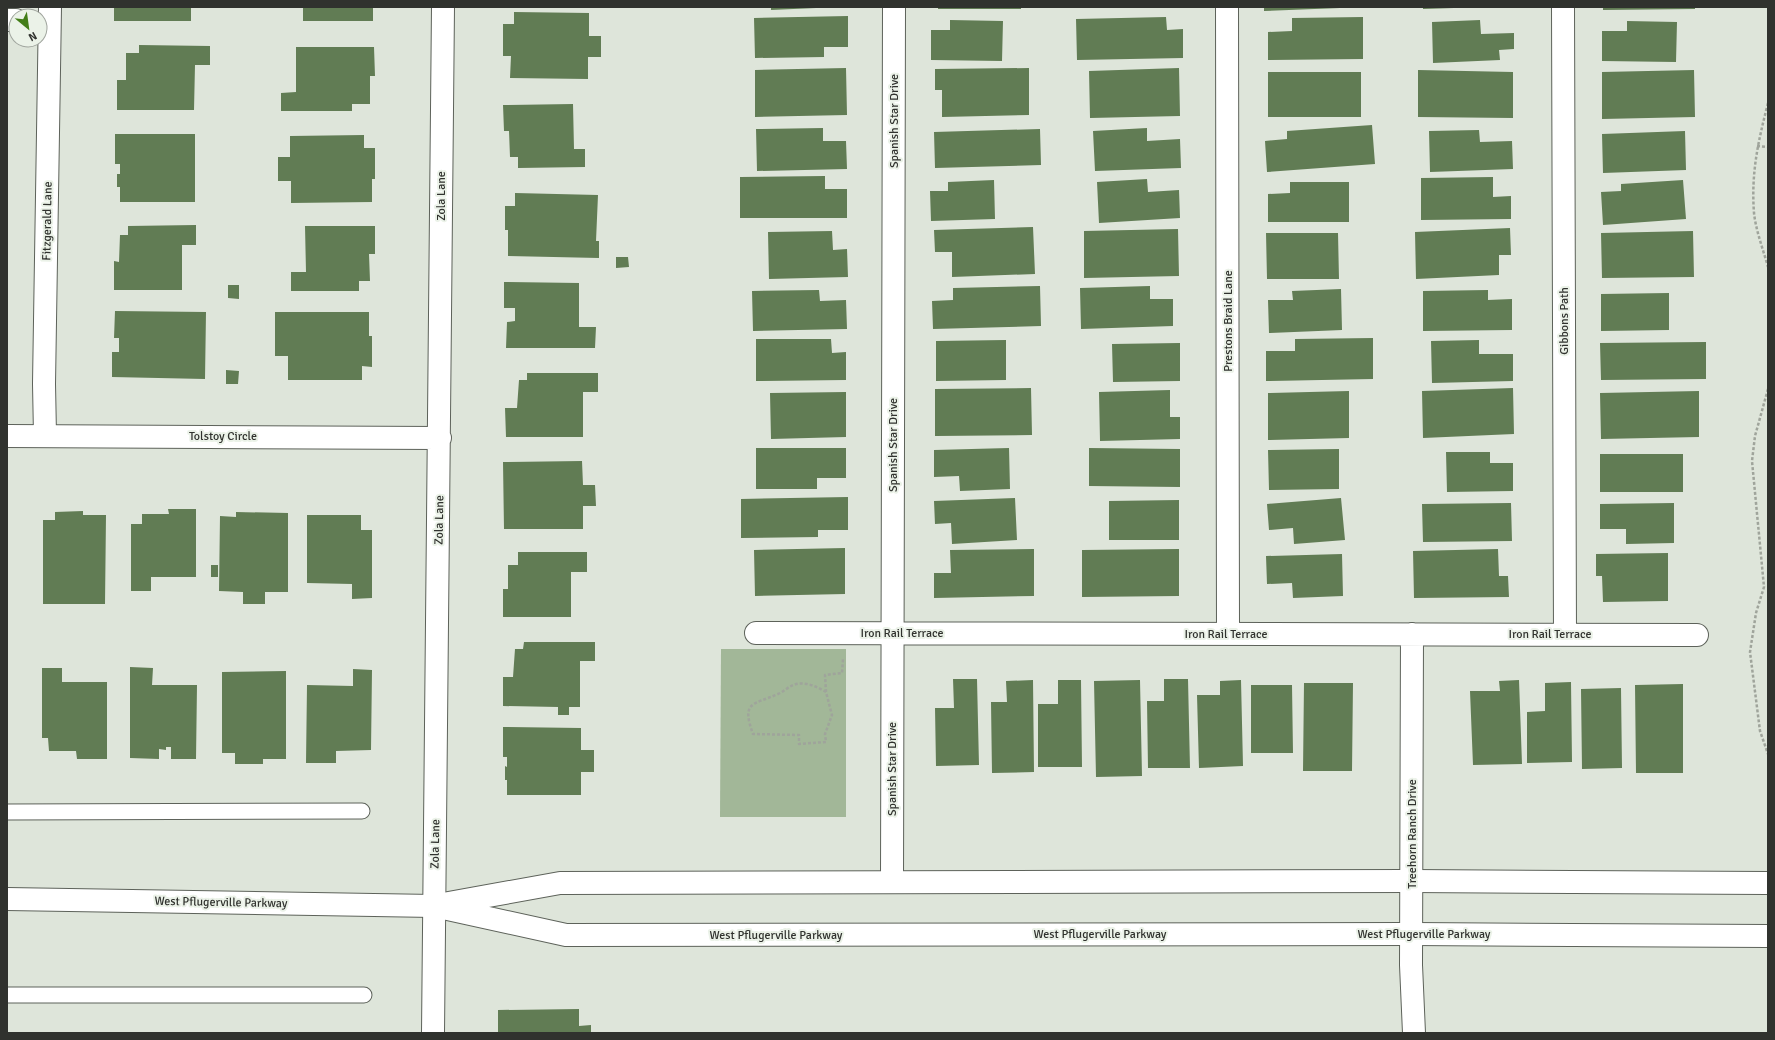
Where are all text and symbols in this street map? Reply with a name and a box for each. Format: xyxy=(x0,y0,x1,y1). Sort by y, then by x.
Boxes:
north arrow xyxy=(8,8,48,48)
text: N xyxy=(26,29,39,44)
street label: Spanish Star Drive xyxy=(887,74,902,168)
street label: Zola Lane xyxy=(434,171,449,221)
street label: Fitzgerald Lane xyxy=(39,181,56,261)
street label: Prestons Braid Lane xyxy=(1221,270,1236,372)
street label: Gibbons Path xyxy=(1557,287,1572,355)
street label: Spanish Star Drive xyxy=(886,398,901,492)
street label: Tolstoy Circle xyxy=(189,429,257,444)
street label: Zola Lane xyxy=(432,495,447,545)
street label: Iron Rail Terrace xyxy=(860,626,944,641)
street label: Iron Rail Terrace xyxy=(1184,627,1268,642)
street label: Iron Rail Terrace xyxy=(1508,627,1592,642)
street label: Spanish Star Drive xyxy=(885,722,900,816)
street label: Treehorn Ranch Drive xyxy=(1405,779,1420,889)
street label: Zola Lane xyxy=(428,819,443,869)
street label: West Pflugerville Parkway xyxy=(154,894,288,911)
street label: West Pflugerville Parkway xyxy=(1034,927,1167,942)
street label: West Pflugerville Parkway xyxy=(1358,927,1491,942)
street label: West Pflugerville Parkway xyxy=(710,928,843,943)

